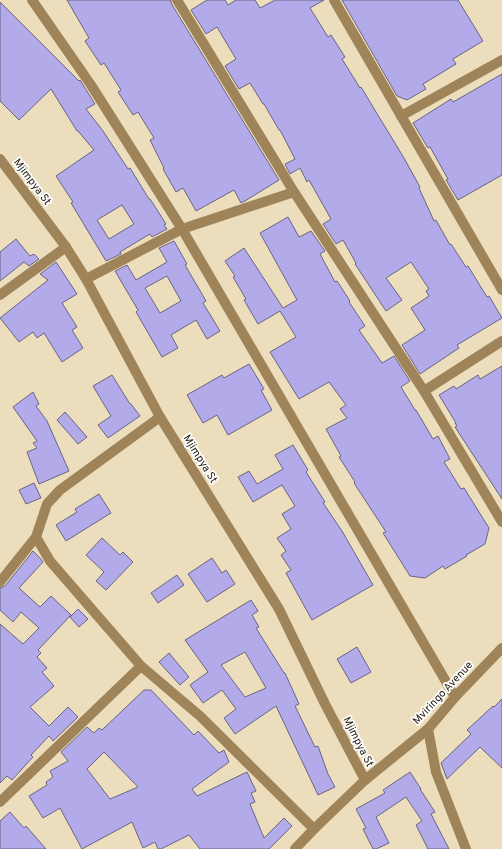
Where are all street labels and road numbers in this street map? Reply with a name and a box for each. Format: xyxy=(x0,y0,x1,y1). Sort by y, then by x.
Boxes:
street label: Mjimpya St xyxy=(10,156,54,208)
street label: Mjimpya St xyxy=(180,432,220,486)
street label: Mviringo Avenue xyxy=(410,658,476,728)
street label: Mjimpya St xyxy=(339,714,377,770)

